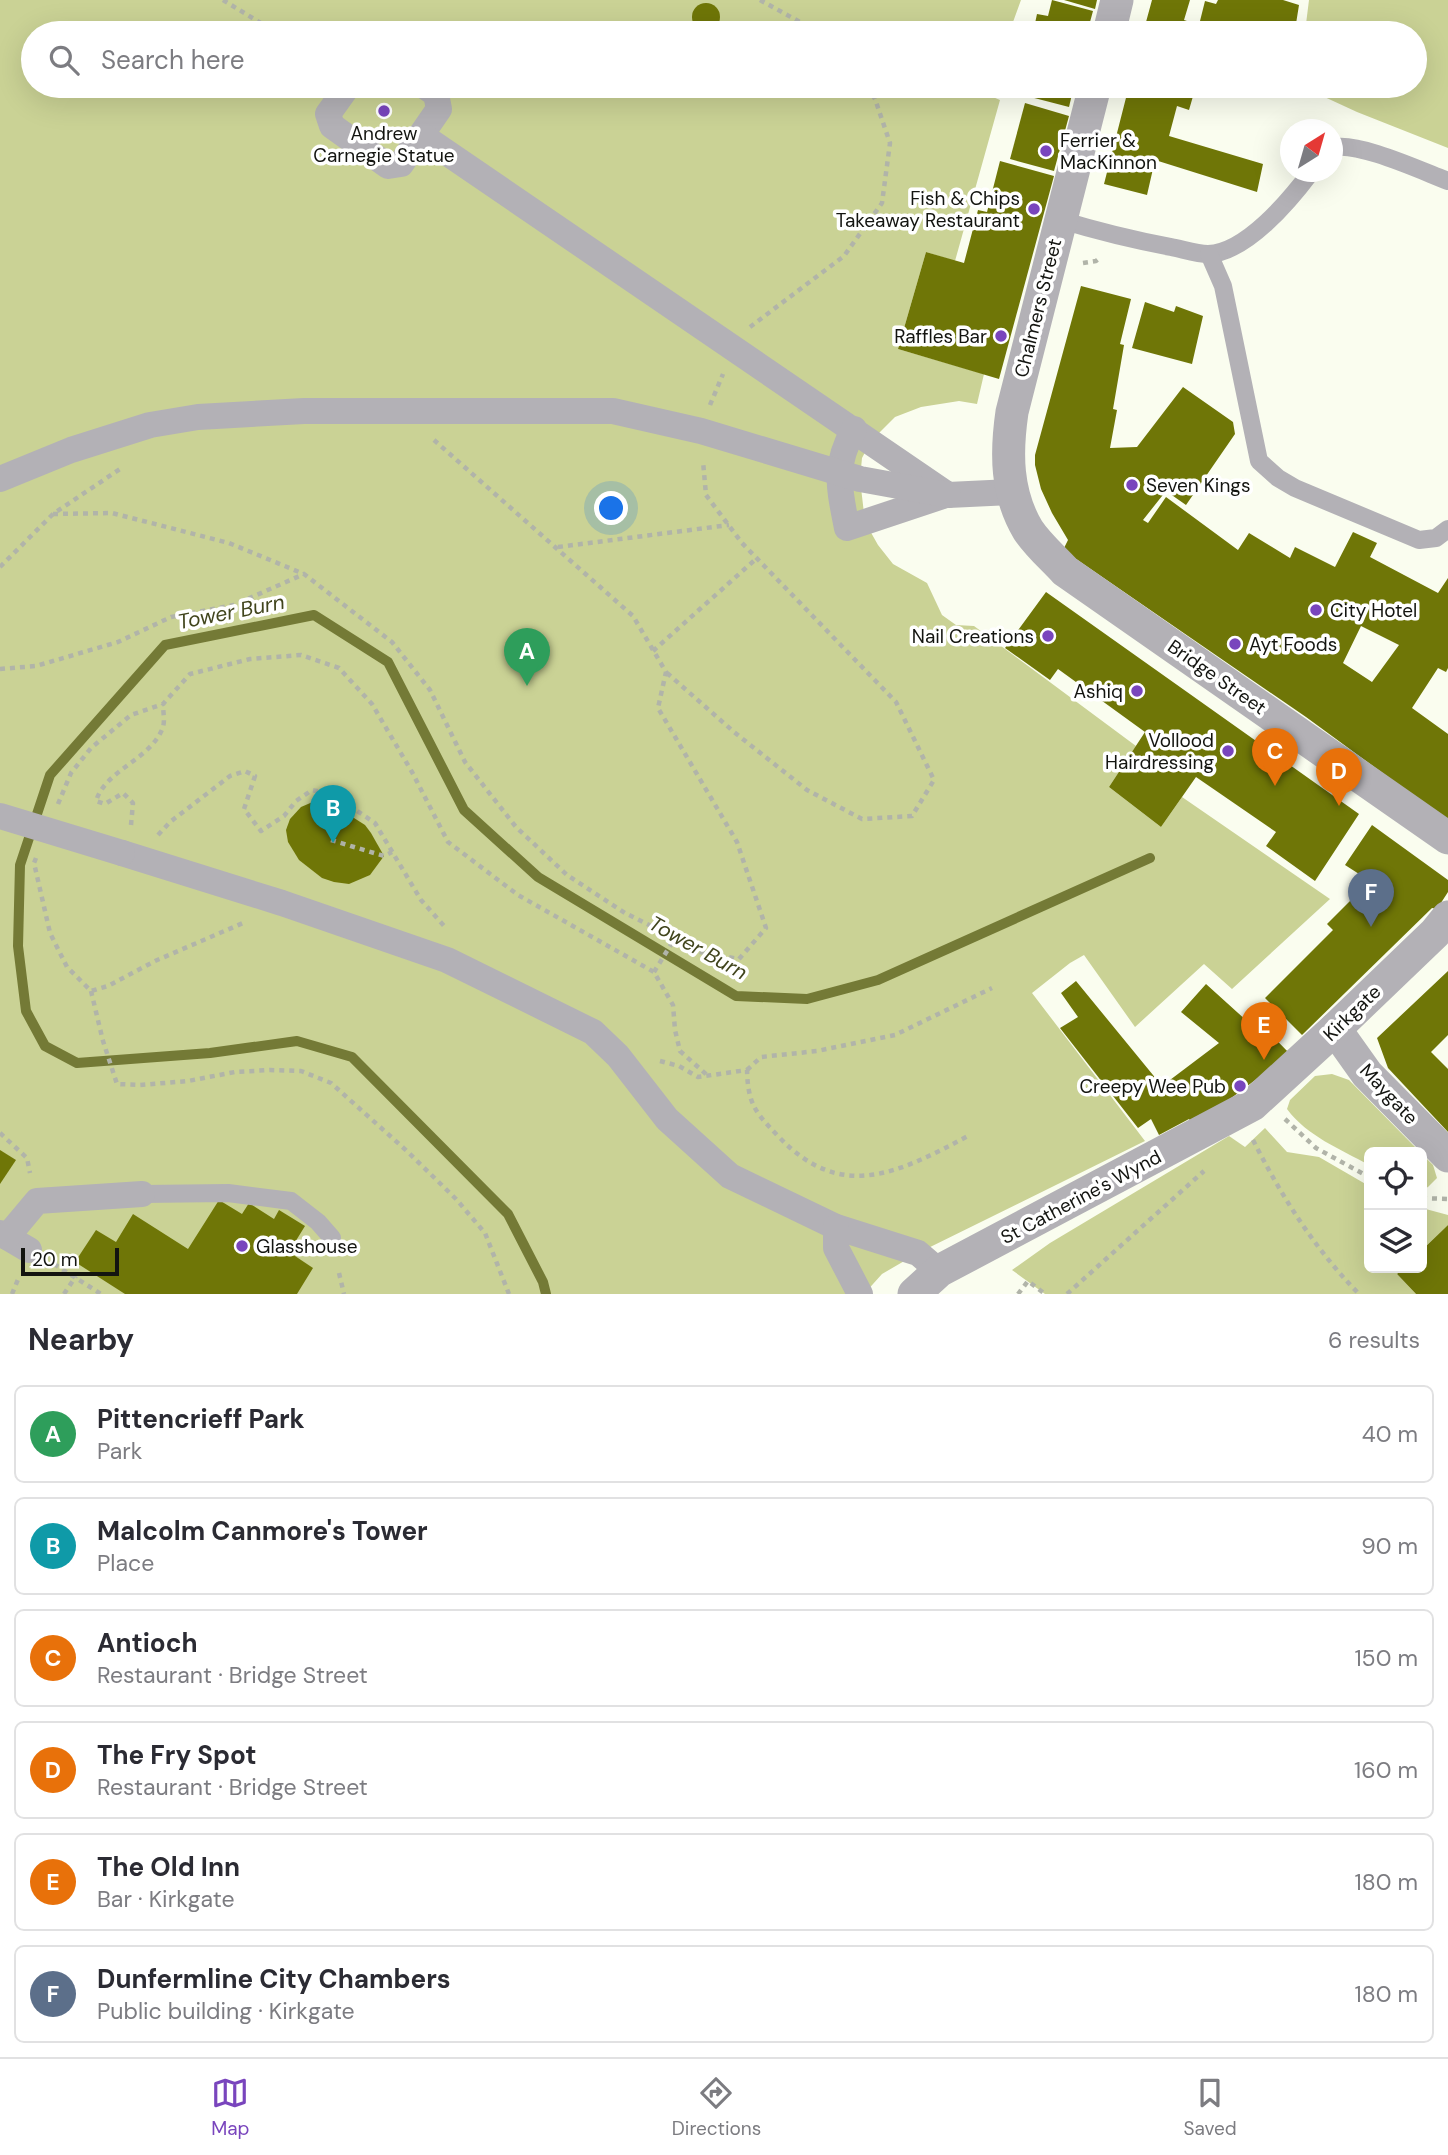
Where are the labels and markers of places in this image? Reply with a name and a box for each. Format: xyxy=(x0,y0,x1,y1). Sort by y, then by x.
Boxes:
marker: Andrew Carnegie Statue xyxy=(376,103,392,119)
place label: Andrew Carnegie Statue xyxy=(313,121,455,168)
place label: Ferrier & MacKinnon xyxy=(1060,128,1157,175)
marker: Ferrier & MacKinnon xyxy=(1038,143,1054,159)
place label: Fish & Chips Takeaway Restaurant xyxy=(836,186,1020,233)
marker: Fish & Chips Takeaway Restaurant xyxy=(1026,201,1042,217)
place label: Raffles Bar xyxy=(894,324,987,349)
marker: Raffles Bar xyxy=(993,328,1009,344)
place label: Seven Kings xyxy=(1146,473,1250,498)
marker: Seven Kings xyxy=(1124,477,1140,493)
place label: City Hotel xyxy=(1330,598,1417,623)
marker: City Hotel xyxy=(1308,602,1324,618)
place label: Nail Creations xyxy=(912,624,1034,649)
pin: A xyxy=(504,628,550,686)
marker: Nail Creations xyxy=(1040,628,1056,644)
place label: Ayt Foods xyxy=(1249,632,1337,657)
marker: Ayt Foods xyxy=(1227,636,1243,652)
place label: Ashiq xyxy=(1073,679,1123,704)
marker: Ashiq xyxy=(1129,683,1145,699)
place label: Vollood Hairdressing xyxy=(1105,728,1214,775)
pin: C xyxy=(1252,728,1298,786)
marker: Vollood Hairdressing xyxy=(1220,743,1236,759)
pin: D xyxy=(1316,748,1362,806)
pin: B xyxy=(310,785,356,843)
pin: F xyxy=(1348,869,1394,927)
pin: E xyxy=(1241,1002,1287,1060)
place label: Creepy Wee Pub xyxy=(1080,1074,1226,1099)
marker: Creepy Wee Pub xyxy=(1232,1078,1248,1094)
place label: Glasshouse xyxy=(256,1234,357,1259)
marker: Glasshouse xyxy=(234,1238,250,1254)

